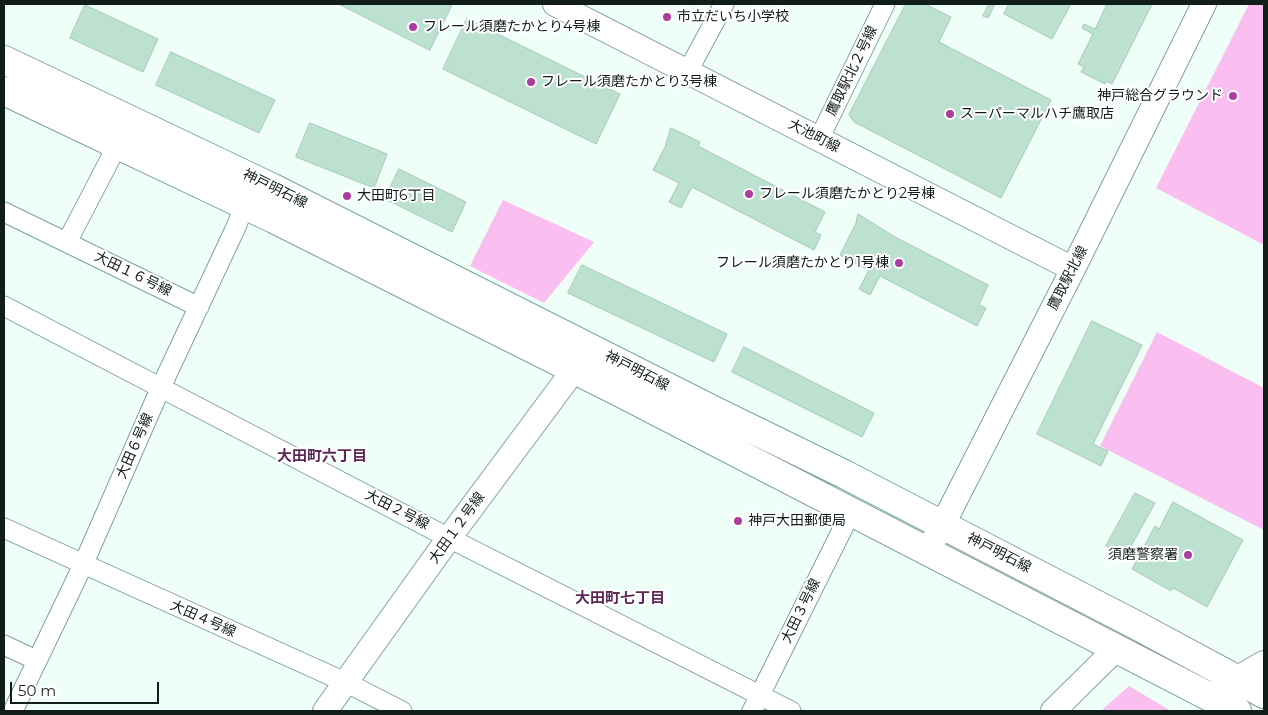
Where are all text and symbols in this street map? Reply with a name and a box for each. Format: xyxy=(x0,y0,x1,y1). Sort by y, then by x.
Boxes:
place label: 市立だいち小学校 xyxy=(677,9,789,25)
marker: 市立だいち小学校 xyxy=(661,11,673,23)
place label: フレール須磨たかとり4号棟 xyxy=(423,19,600,35)
marker: フレール須磨たかとり4号棟 xyxy=(407,21,419,33)
street label: 鷹取駅北２号線 xyxy=(823,23,881,119)
place label: フレール須磨たかとり3号棟 xyxy=(541,74,717,90)
marker: フレール須磨たかとり3号棟 xyxy=(525,76,537,88)
place label: 神戸総合グラウンド xyxy=(1097,88,1223,104)
marker: 神戸総合グラウンド xyxy=(1227,90,1239,102)
place label: スーパーマルハチ鷹取店 xyxy=(960,106,1114,122)
marker: スーパーマルハチ鷹取店 xyxy=(944,108,956,120)
street label: 大池町線 xyxy=(785,116,843,156)
street label: 神戸明石線 xyxy=(240,166,310,212)
place label: フレール須磨たかとり2号棟 xyxy=(759,186,935,202)
place label: 大田町6丁目 xyxy=(357,188,436,204)
marker: フレール須磨たかとり2号棟 xyxy=(743,188,755,200)
marker: 大田町6丁目 xyxy=(341,190,353,202)
street label: 鷹取駅北線 xyxy=(1045,243,1091,313)
street label: 大田１６号線 xyxy=(92,248,174,300)
place label: フレール須磨たかとり1号棟 xyxy=(716,255,889,271)
marker: フレール須磨たかとり1号棟 xyxy=(893,257,905,269)
street label: 神戸明石線 xyxy=(602,348,672,394)
street label: 大田６号線 xyxy=(113,411,157,481)
district label: 大田町六丁目 xyxy=(277,448,367,466)
street label: 大田２号線 xyxy=(362,487,432,533)
street label: 大田１２号線 xyxy=(426,489,488,567)
place label: 神戸大田郵便局 xyxy=(748,513,846,529)
marker: 神戸大田郵便局 xyxy=(732,515,744,527)
street label: 神戸明石線 xyxy=(964,530,1034,576)
place label: 須磨警察署 xyxy=(1108,547,1178,563)
marker: 須磨警察署 xyxy=(1182,549,1194,561)
street label: 大田３号線 xyxy=(778,576,824,646)
district label: 大田町七丁目 xyxy=(575,590,665,608)
street label: 大田４号線 xyxy=(168,597,238,641)
scale bar xyxy=(12,672,161,704)
text: 50 m xyxy=(18,681,56,700)

